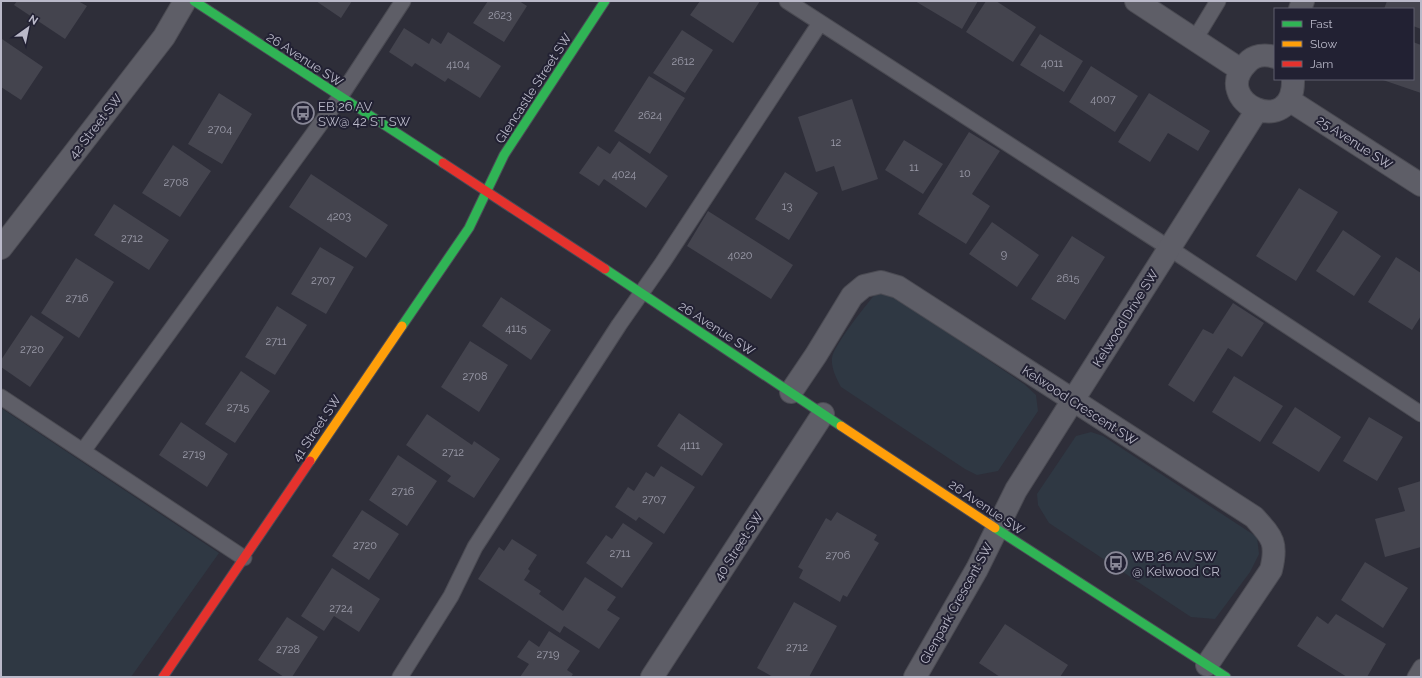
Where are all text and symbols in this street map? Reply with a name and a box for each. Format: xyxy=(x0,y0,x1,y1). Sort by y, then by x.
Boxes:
north arrow xyxy=(8,8,48,48)
legend xyxy=(1274,8,1414,80)
house number: 2623 xyxy=(488,9,512,22)
text: N xyxy=(26,12,40,28)
text: Fast xyxy=(1310,17,1333,31)
street label: 26 Avenue SW xyxy=(264,29,346,90)
street label: Glencastle Street SW xyxy=(492,30,575,146)
text: Slow xyxy=(1310,37,1337,51)
house number: 2612 xyxy=(672,55,695,68)
house number: 4011 xyxy=(1041,57,1063,70)
text: Jam xyxy=(1310,57,1333,71)
house number: 4104 xyxy=(446,58,470,71)
street label: 42 Street SW xyxy=(66,91,126,162)
house number: 4007 xyxy=(1090,93,1116,106)
place label: EB 26 AV SW@ 42 ST SW xyxy=(318,99,410,129)
bus stop icon: EB 26 AV SW@ 42 ST SW xyxy=(290,100,316,126)
house number: 2624 xyxy=(638,109,662,122)
street label: 25 Avenue SW xyxy=(1314,112,1396,173)
house number: 2704 xyxy=(208,123,232,136)
house number: 12 xyxy=(831,136,841,149)
house number: 11 xyxy=(909,161,919,174)
house number: 10 xyxy=(959,167,971,180)
house number: 4024 xyxy=(612,168,636,181)
house number: 2708 xyxy=(164,176,188,189)
house number: 13 xyxy=(782,200,792,213)
house number: 4203 xyxy=(327,210,351,223)
house number: 2712 xyxy=(121,232,143,245)
house number: 9 xyxy=(1001,248,1007,261)
house number: 4020 xyxy=(727,249,753,262)
street label: Kelwood Drive SW xyxy=(1089,267,1162,370)
house number: 2615 xyxy=(1056,272,1080,285)
house number: 2707 xyxy=(311,274,335,287)
house number: 2716 xyxy=(66,292,89,305)
street label: 26 Avenue SW xyxy=(676,298,758,359)
house number: 4115 xyxy=(505,322,527,335)
house number: 2711 xyxy=(265,335,287,348)
house number: 2720 xyxy=(20,343,44,356)
street label: Kelwood Crescent SW xyxy=(1019,363,1141,449)
house number: 2708 xyxy=(463,370,487,383)
street label: 41 Street SW xyxy=(289,392,344,464)
house number: 2715 xyxy=(227,401,249,414)
house number: 4111 xyxy=(680,439,700,452)
house number: 2712 xyxy=(442,446,464,459)
house number: 2719 xyxy=(183,448,205,461)
street label: 26 Avenue SW xyxy=(946,477,1028,538)
house number: 2716 xyxy=(392,485,415,498)
house number: 2707 xyxy=(642,493,666,506)
street label: 40 Street SW xyxy=(711,509,766,583)
house number: 2720 xyxy=(353,539,377,552)
street label: Glenpark Crescent SW xyxy=(917,540,996,666)
house number: 2711 xyxy=(609,547,631,560)
house number: 2706 xyxy=(826,549,851,562)
place label: WB 26 AV SW @ Kelwood CR xyxy=(1132,549,1220,579)
bus stop icon: WB 26 AV SW @ Kelwood CR xyxy=(1103,550,1129,576)
house number: 2724 xyxy=(329,602,353,615)
house number: 2712 xyxy=(786,641,808,654)
house number: 2728 xyxy=(276,643,300,656)
house number: 2719 xyxy=(537,648,559,661)

